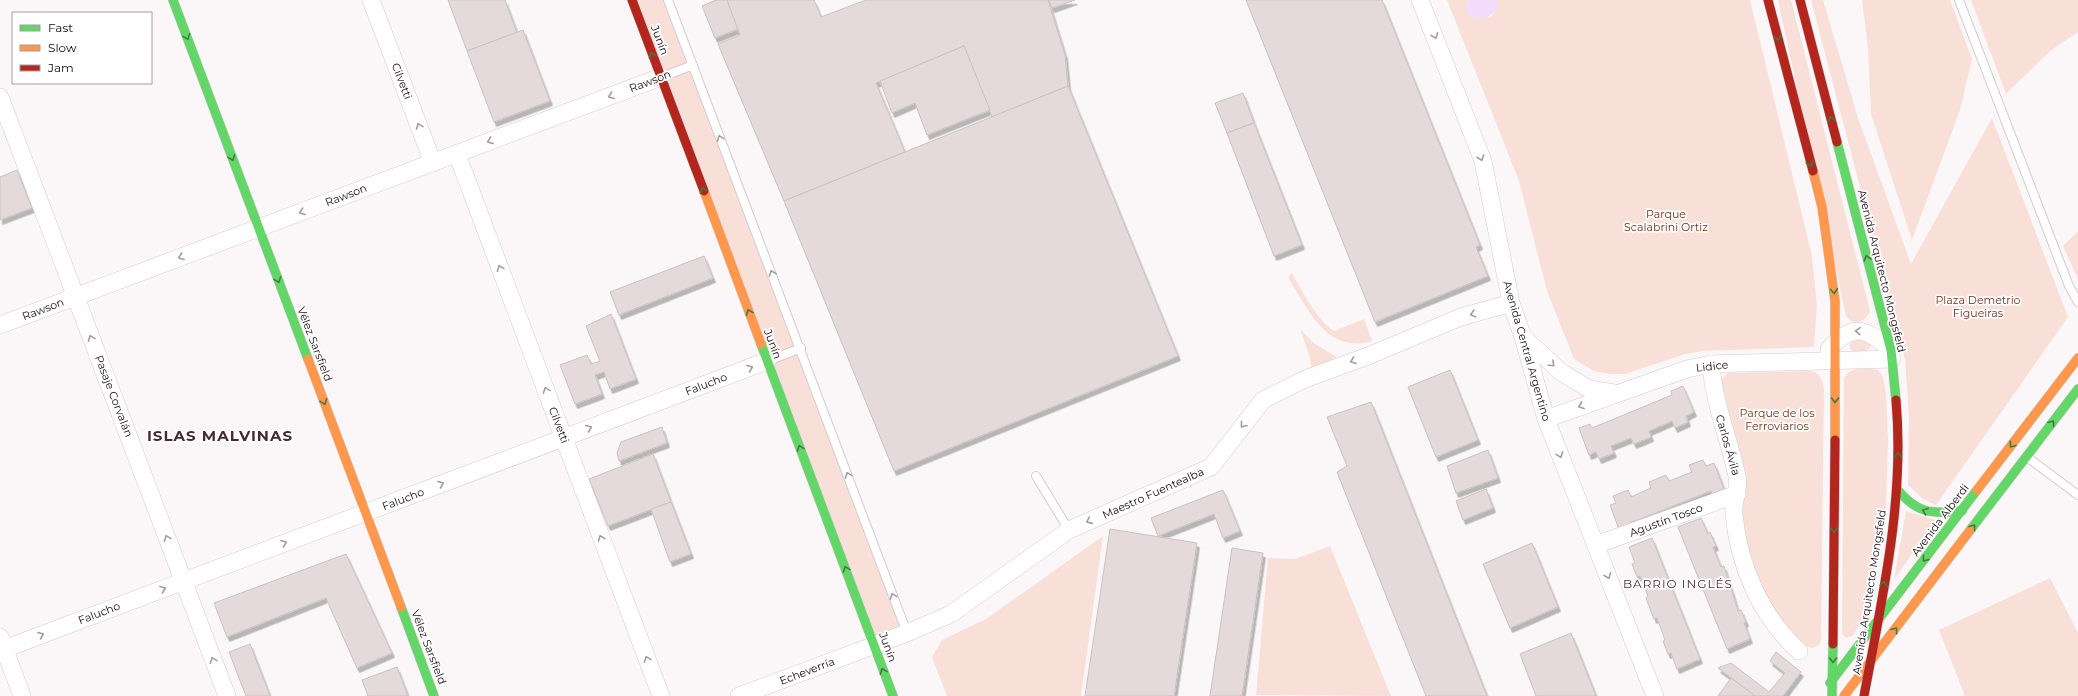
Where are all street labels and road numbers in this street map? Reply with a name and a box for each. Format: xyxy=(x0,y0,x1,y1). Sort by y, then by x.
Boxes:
street label: Junín xyxy=(648,22,672,57)
street label: Cilvetti xyxy=(389,61,415,101)
street label: Rawson xyxy=(627,67,673,95)
street label: Rawson xyxy=(323,181,369,209)
street label: Avenida Arquitecto Mongsfeld xyxy=(1855,188,1909,354)
street label: Avenida Central Argentino xyxy=(1500,279,1554,423)
street label: Rawson xyxy=(20,295,66,323)
street label: Vélez Sarsfield xyxy=(294,305,336,383)
street label: Junín xyxy=(761,326,785,361)
street label: Pasaje Corvalán xyxy=(92,353,136,439)
street label: Lidice xyxy=(1695,357,1729,375)
street label: Falucho xyxy=(683,370,729,398)
street label: Cilvetti xyxy=(546,405,572,445)
street label: Carlos Ávila xyxy=(1713,413,1743,477)
street label: Maestro Fuentealba xyxy=(1100,464,1206,522)
street label: Avenida Alberdi xyxy=(1908,481,1972,559)
street label: Falucho xyxy=(380,485,426,513)
street label: Agustín Tosco xyxy=(1628,500,1705,540)
street label: Avenida Arquitecto Mongsfeld xyxy=(1849,509,1889,675)
street label: Falucho xyxy=(76,599,122,627)
street label: Vélez Sarsfield xyxy=(408,608,450,686)
street label: Junín xyxy=(876,629,900,664)
street label: Echeverría xyxy=(777,654,837,688)

